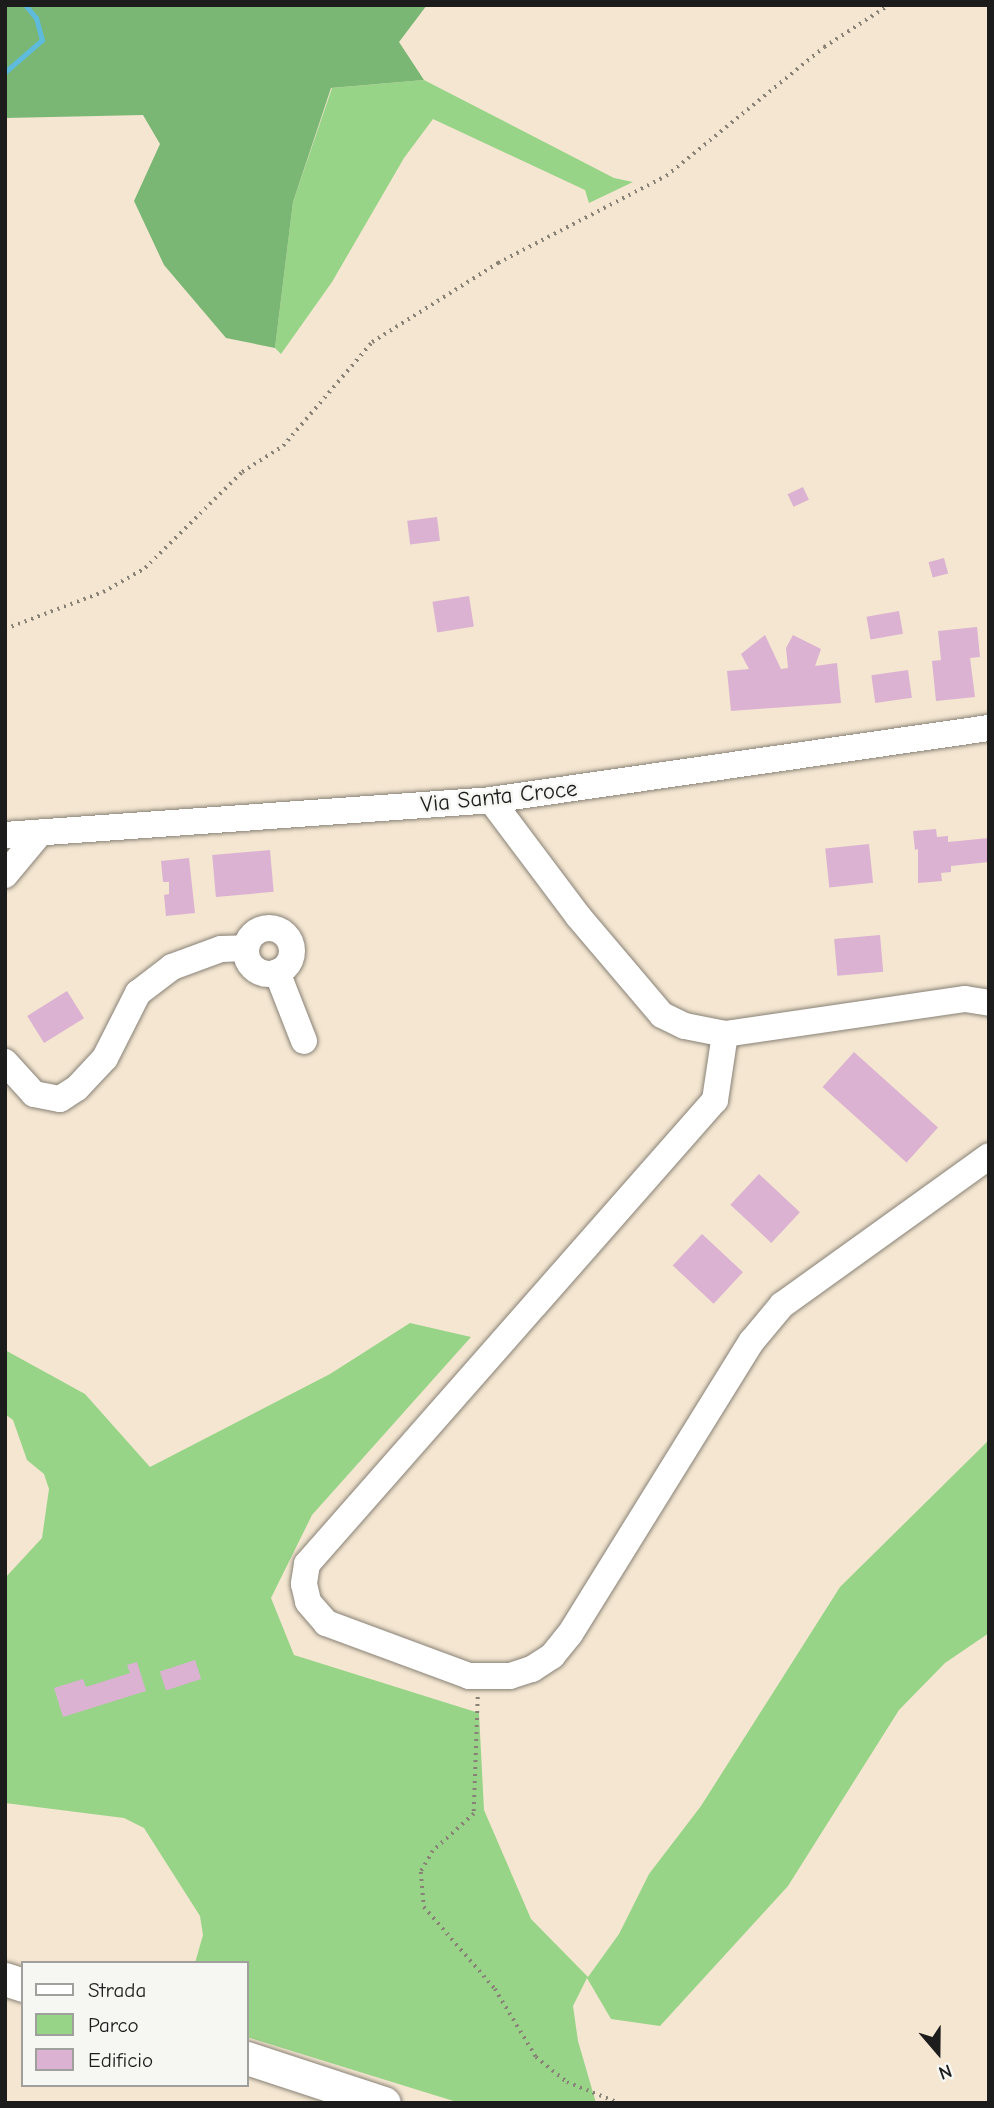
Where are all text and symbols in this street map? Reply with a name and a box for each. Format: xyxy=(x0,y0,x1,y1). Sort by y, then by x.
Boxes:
street label: Via Santa Croce xyxy=(419,775,579,819)
legend xyxy=(21,1961,248,2087)
text: Strada xyxy=(88,1978,146,2002)
text: Parco xyxy=(88,2013,139,2037)
north arrow xyxy=(903,2017,973,2087)
text: Edificio xyxy=(88,2048,153,2072)
text: N xyxy=(936,2059,955,2084)

